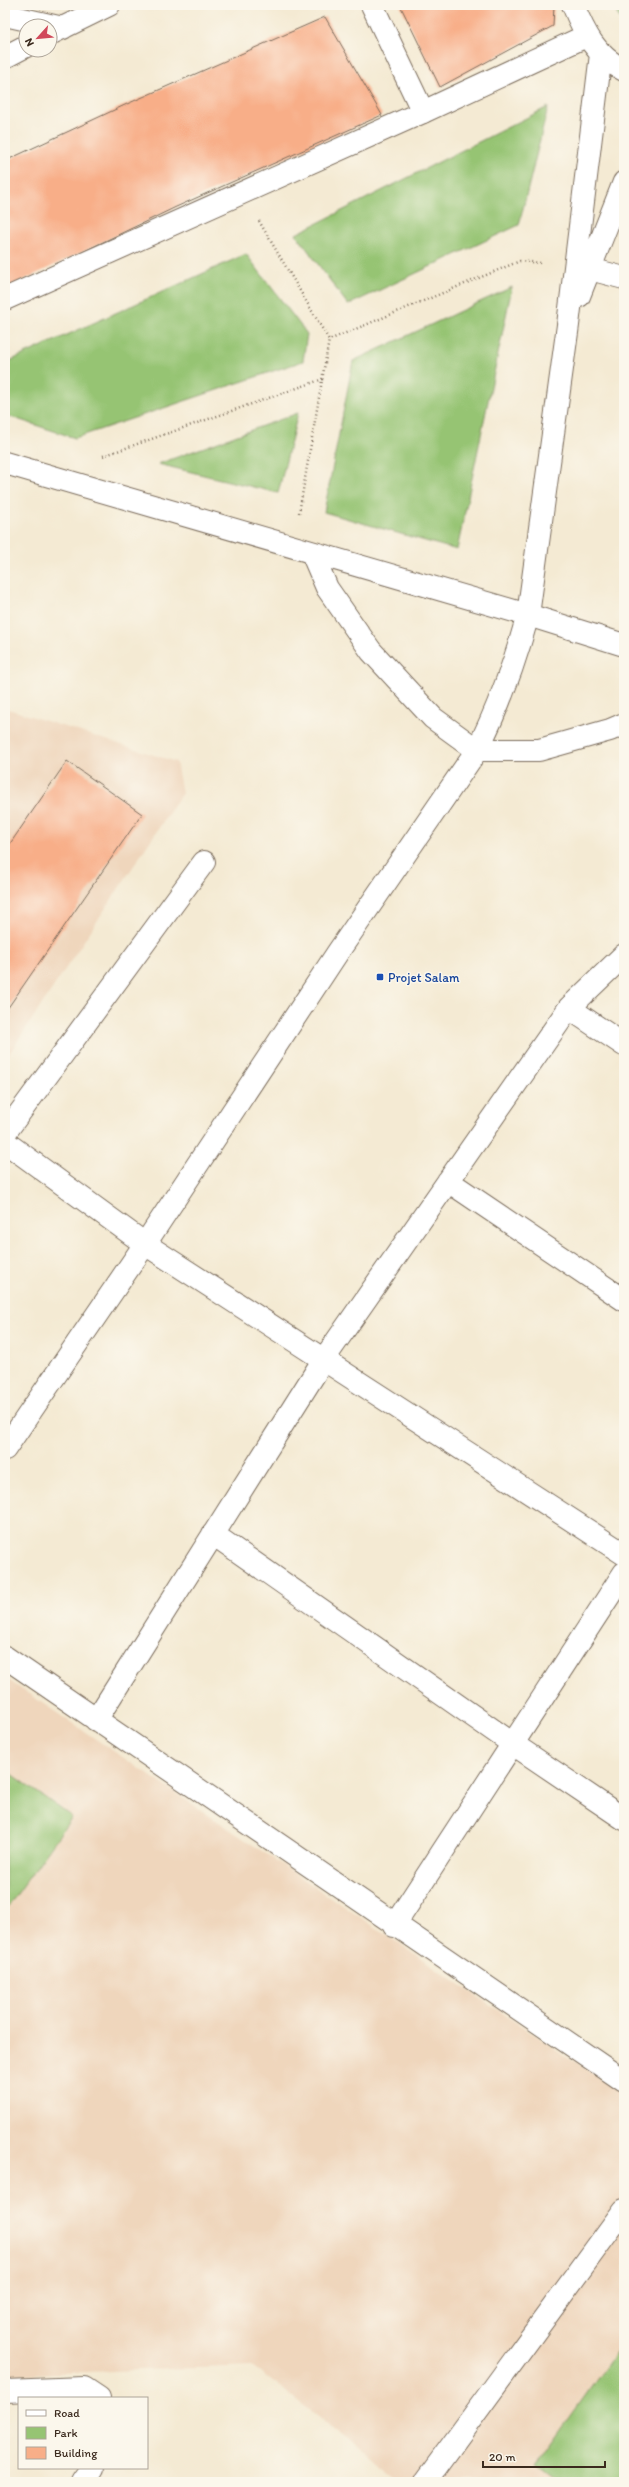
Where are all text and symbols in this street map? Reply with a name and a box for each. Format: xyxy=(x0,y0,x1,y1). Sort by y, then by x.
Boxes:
north arrow xyxy=(18,18,58,58)
text: N xyxy=(22,36,37,49)
place label: Projet Salam xyxy=(388,970,460,985)
marker: Projet Salam xyxy=(375,972,385,982)
legend xyxy=(18,2397,148,2469)
text: Road xyxy=(54,2406,80,2420)
text: Park xyxy=(54,2426,78,2440)
scale bar xyxy=(483,2443,605,2469)
text: Building xyxy=(54,2446,98,2460)
text: 20 m xyxy=(489,2450,516,2464)

